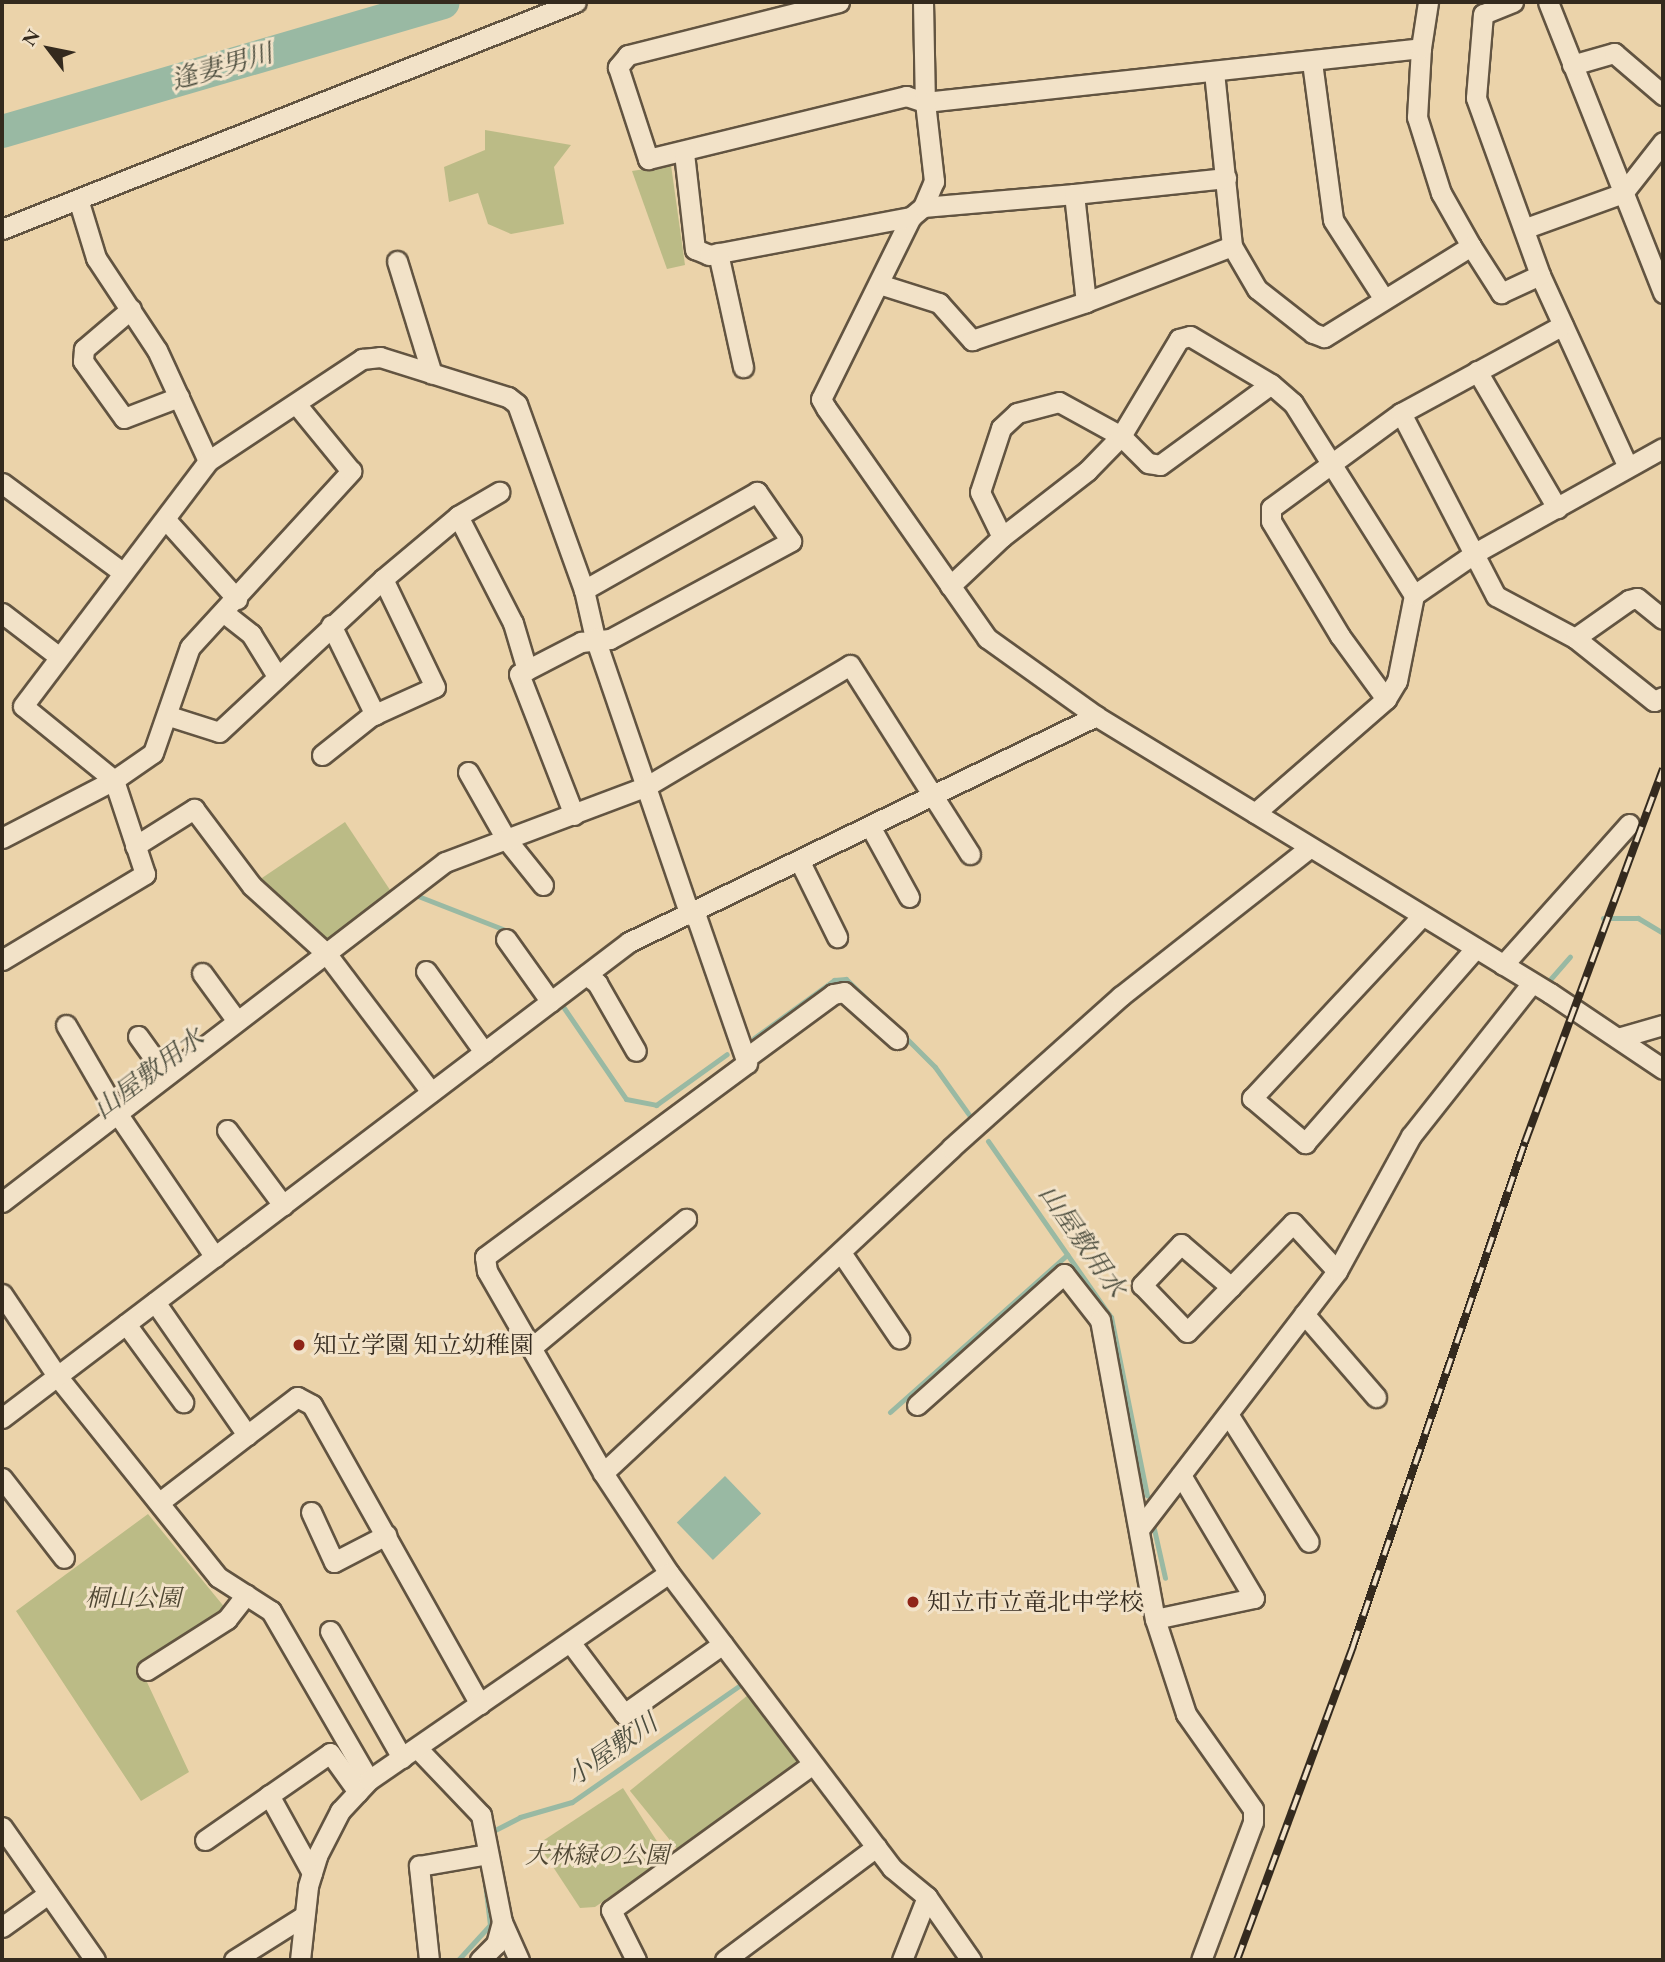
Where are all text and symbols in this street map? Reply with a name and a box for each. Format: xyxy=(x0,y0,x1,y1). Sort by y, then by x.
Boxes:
north arrow xyxy=(14,14,84,84)
text: N xyxy=(16,24,45,51)
water label: 逢妻男川 xyxy=(168,38,276,96)
water label: 山屋敷用水 xyxy=(88,1022,210,1126)
water label: 山屋敷用水 xyxy=(1032,1179,1132,1303)
place label: 知立学園 知立幼稚園 xyxy=(313,1331,534,1359)
marker: 知立学園 知立幼稚園 xyxy=(291,1337,307,1353)
park label: 桐山公園 xyxy=(85,1584,181,1612)
place label: 知立市立竜北中学校 xyxy=(927,1588,1143,1616)
marker: 知立市立竜北中学校 xyxy=(905,1594,921,1610)
water label: 小屋敷川 xyxy=(560,1707,664,1793)
park label: 大林緑の公園 xyxy=(525,1841,669,1869)

